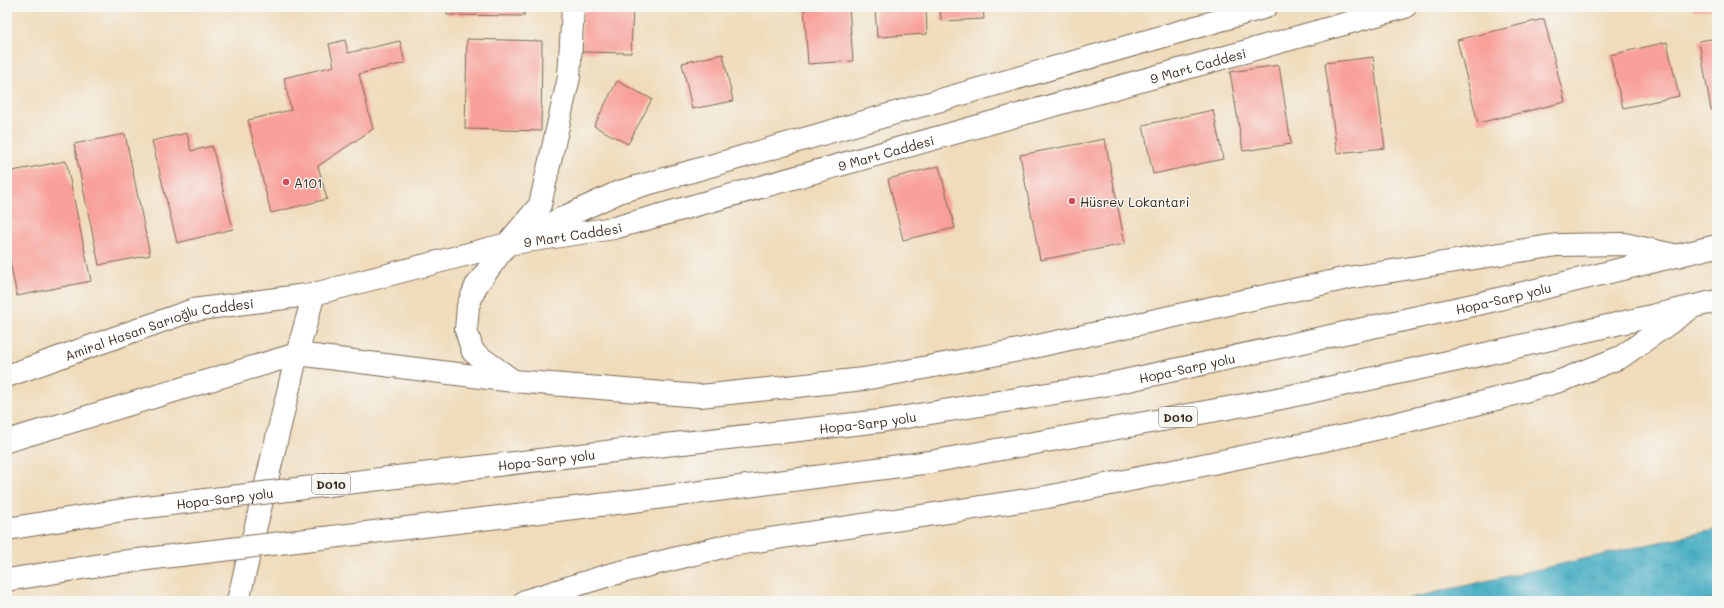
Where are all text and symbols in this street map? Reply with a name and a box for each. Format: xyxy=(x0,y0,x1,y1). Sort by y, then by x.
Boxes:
street label: 9 Mart Caddesi xyxy=(1148,43,1248,86)
street label: 9 Mart Caddesi xyxy=(836,131,936,174)
place label: A101 xyxy=(294,174,323,191)
marker: A101 xyxy=(281,177,291,187)
place label: Hüsrev Lokantari xyxy=(1080,193,1189,210)
marker: Hüsrev Lokantari xyxy=(1067,196,1077,206)
street label: 9 Mart Caddesi xyxy=(522,218,624,250)
street label: Hopa-Sarp yolu xyxy=(1454,278,1553,317)
street label: Amiral Hasan Sarıoğlu Caddesi xyxy=(62,294,255,363)
street label: Hopa-Sarp yolu xyxy=(1137,349,1236,386)
street label: Hopa-Sarp yolu xyxy=(818,407,917,436)
road number: D010 xyxy=(1159,407,1197,427)
street label: Hopa-Sarp yolu xyxy=(497,445,596,473)
road number: D010 xyxy=(312,474,350,494)
street label: Hopa-Sarp yolu xyxy=(175,483,274,512)

